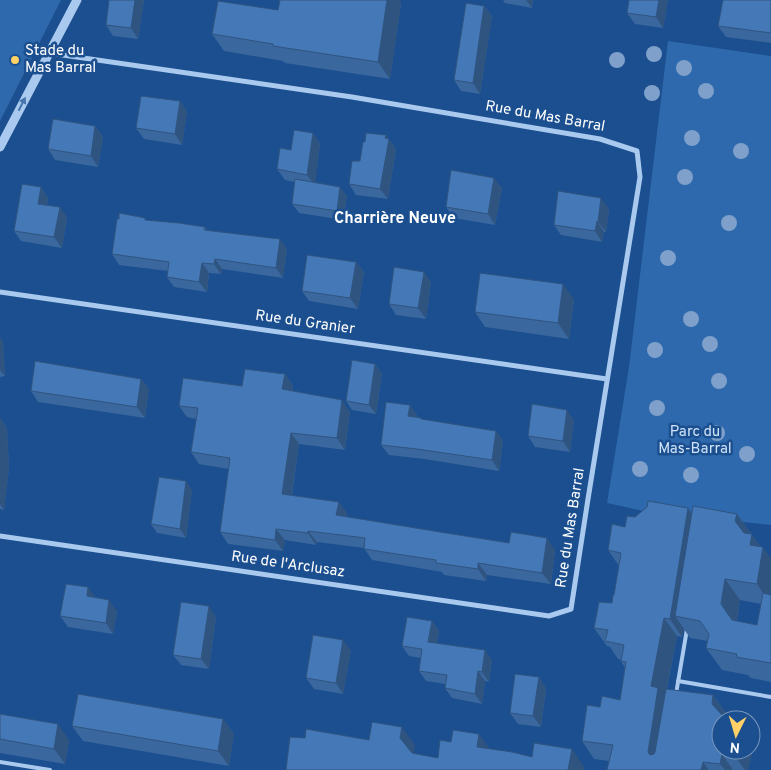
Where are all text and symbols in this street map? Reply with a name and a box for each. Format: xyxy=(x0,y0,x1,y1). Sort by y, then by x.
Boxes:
place label: Stade du Mas Barral xyxy=(25,42,96,78)
marker: Stade du Mas Barral xyxy=(9,54,21,66)
one-way arrow xyxy=(18,97,26,111)
street label: Rue du Mas Barral xyxy=(484,97,606,137)
district label: Charrière Neuve xyxy=(334,209,456,229)
street label: Rue du Granier xyxy=(254,307,356,339)
park label: Parc du Mas-Barral xyxy=(658,423,732,459)
street label: Rue du Mas Barral xyxy=(552,467,590,589)
street label: Rue de l'Arclusaz xyxy=(230,548,346,582)
north arrow xyxy=(711,710,761,760)
text: N xyxy=(729,738,741,755)

